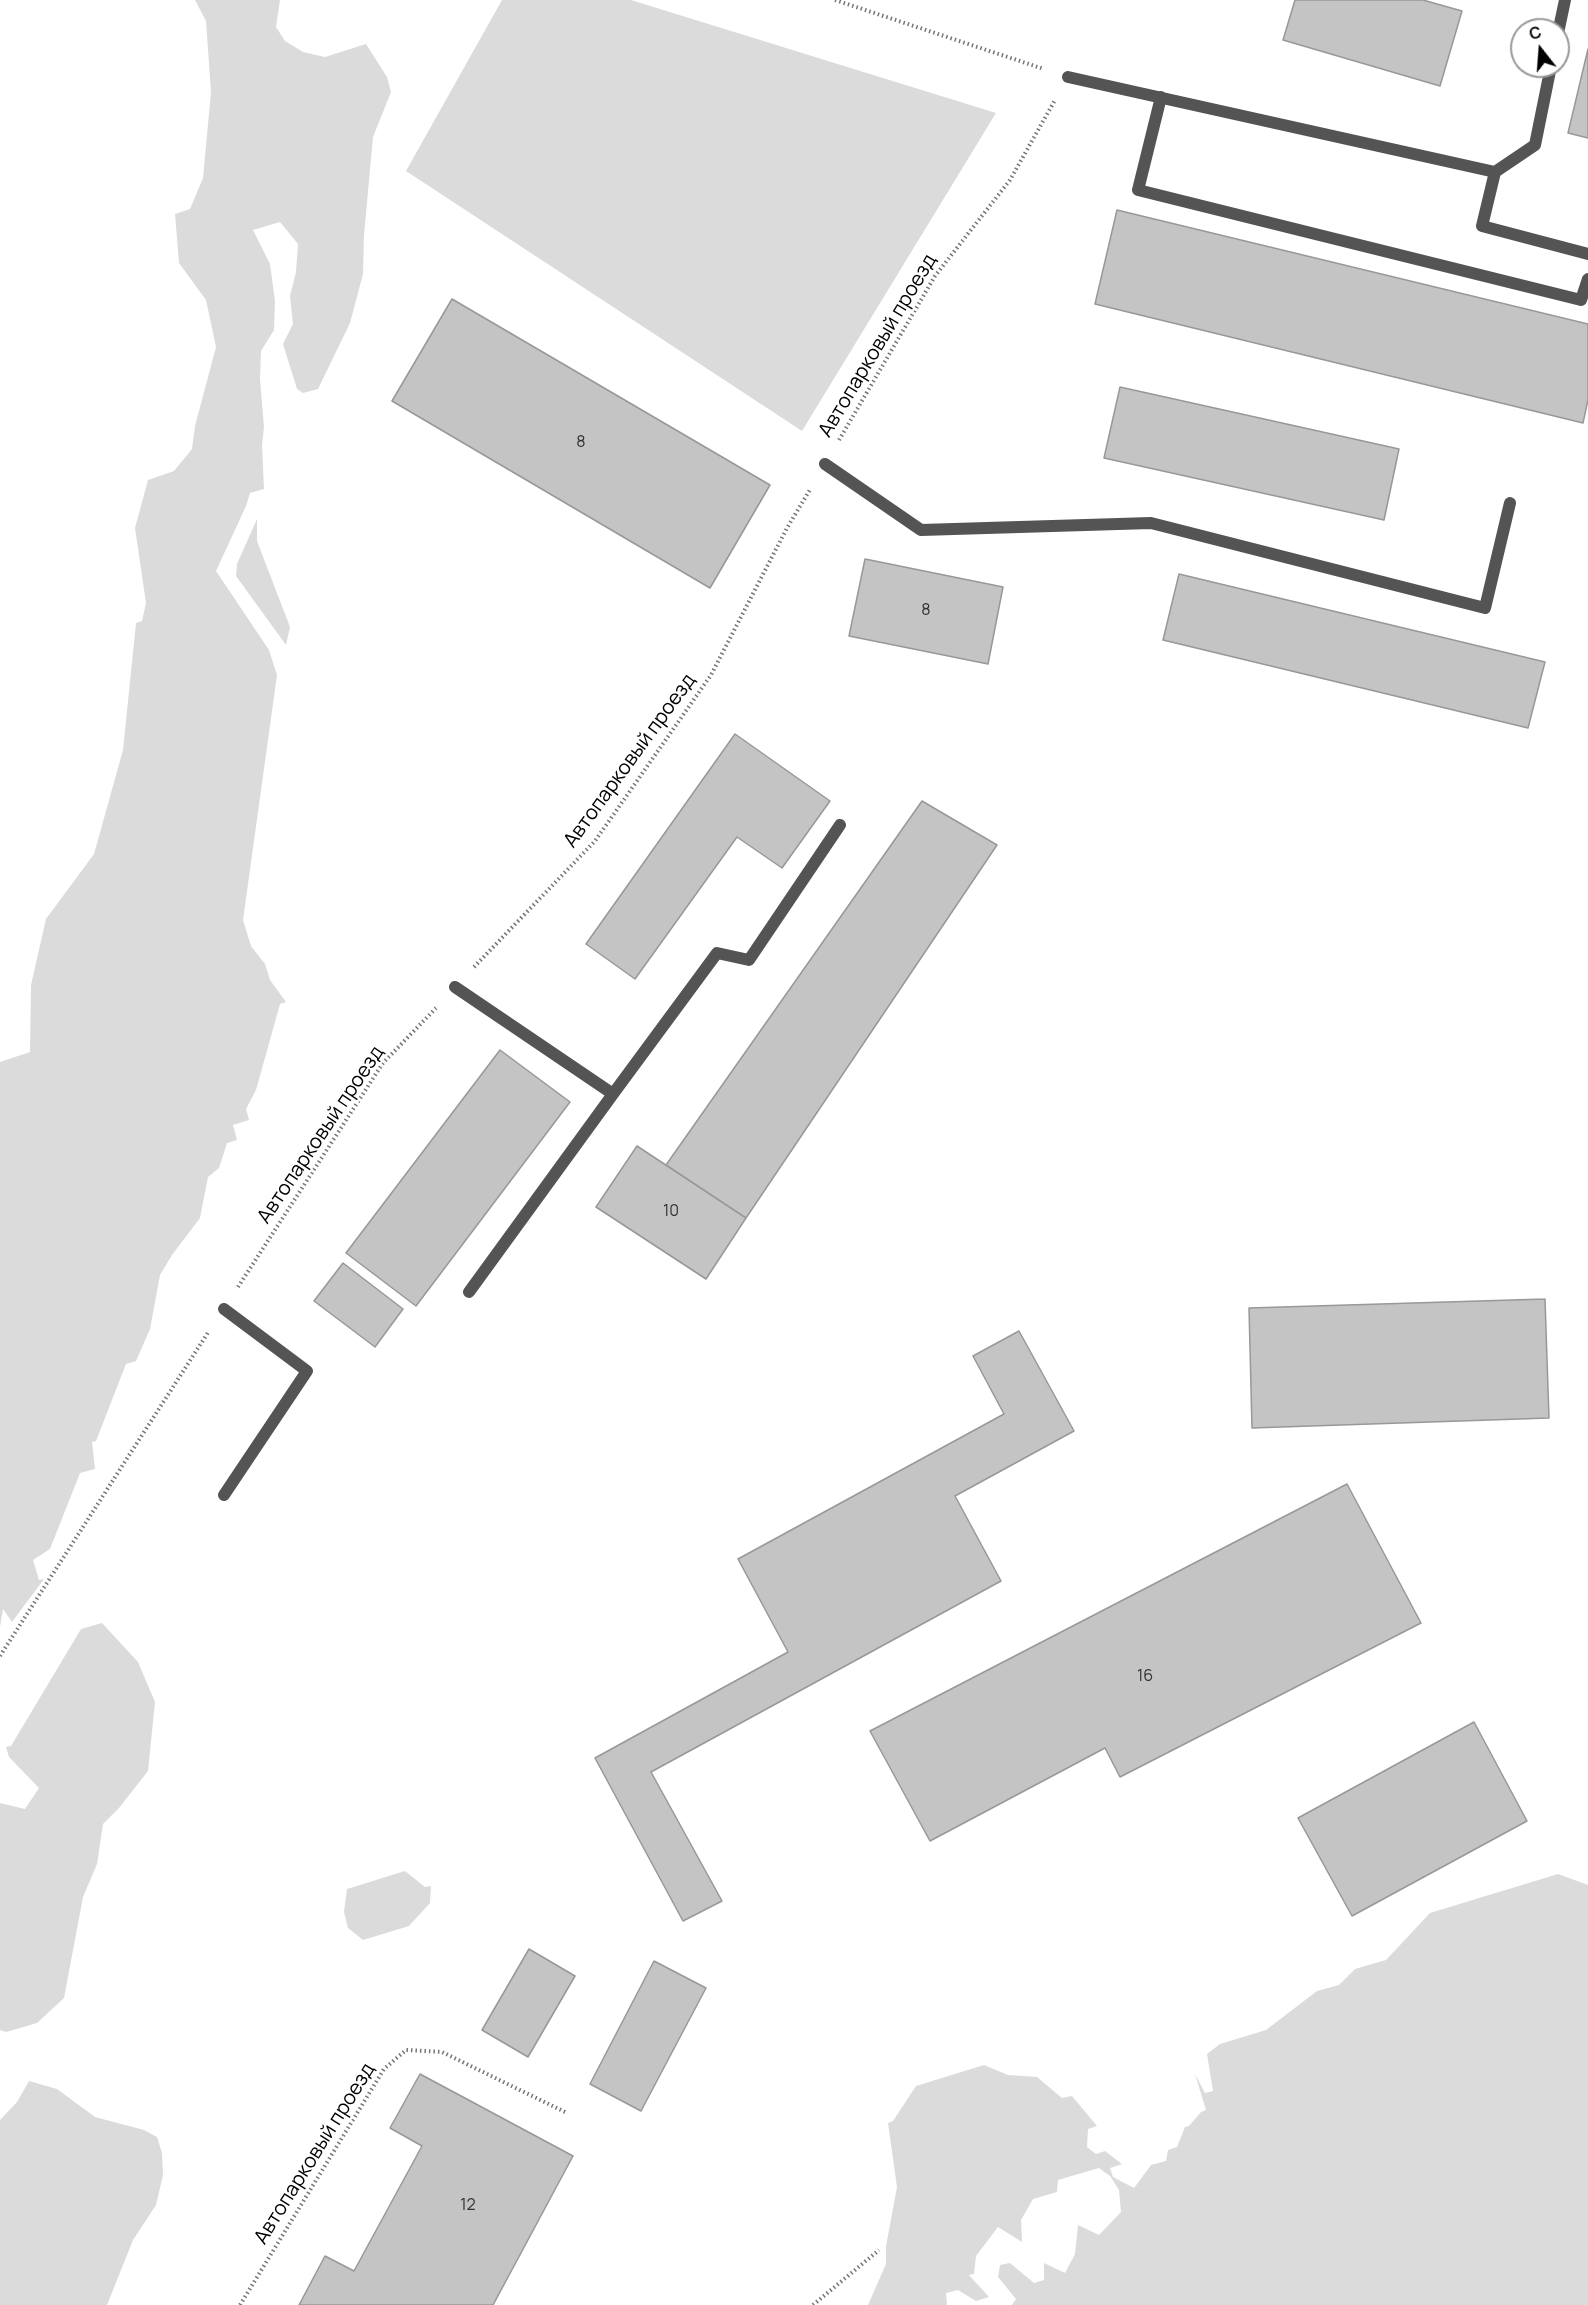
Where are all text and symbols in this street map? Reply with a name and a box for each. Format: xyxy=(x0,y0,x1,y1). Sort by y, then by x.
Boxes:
north arrow xyxy=(1510,18,1570,78)
text: С xyxy=(1526,20,1544,45)
street label: Автопарковый проезд xyxy=(814,250,942,442)
house number: 8 xyxy=(576,433,586,453)
house number: 8 xyxy=(921,601,931,621)
street label: Автопарковый проезд xyxy=(559,669,701,853)
street label: Автопарковый проезд xyxy=(253,1042,389,1228)
house number: 10 xyxy=(663,1202,679,1222)
house number: 16 xyxy=(1137,1667,1153,1687)
street label: Автопарковый проезд xyxy=(249,2059,381,2249)
house number: 12 xyxy=(460,2196,476,2216)

